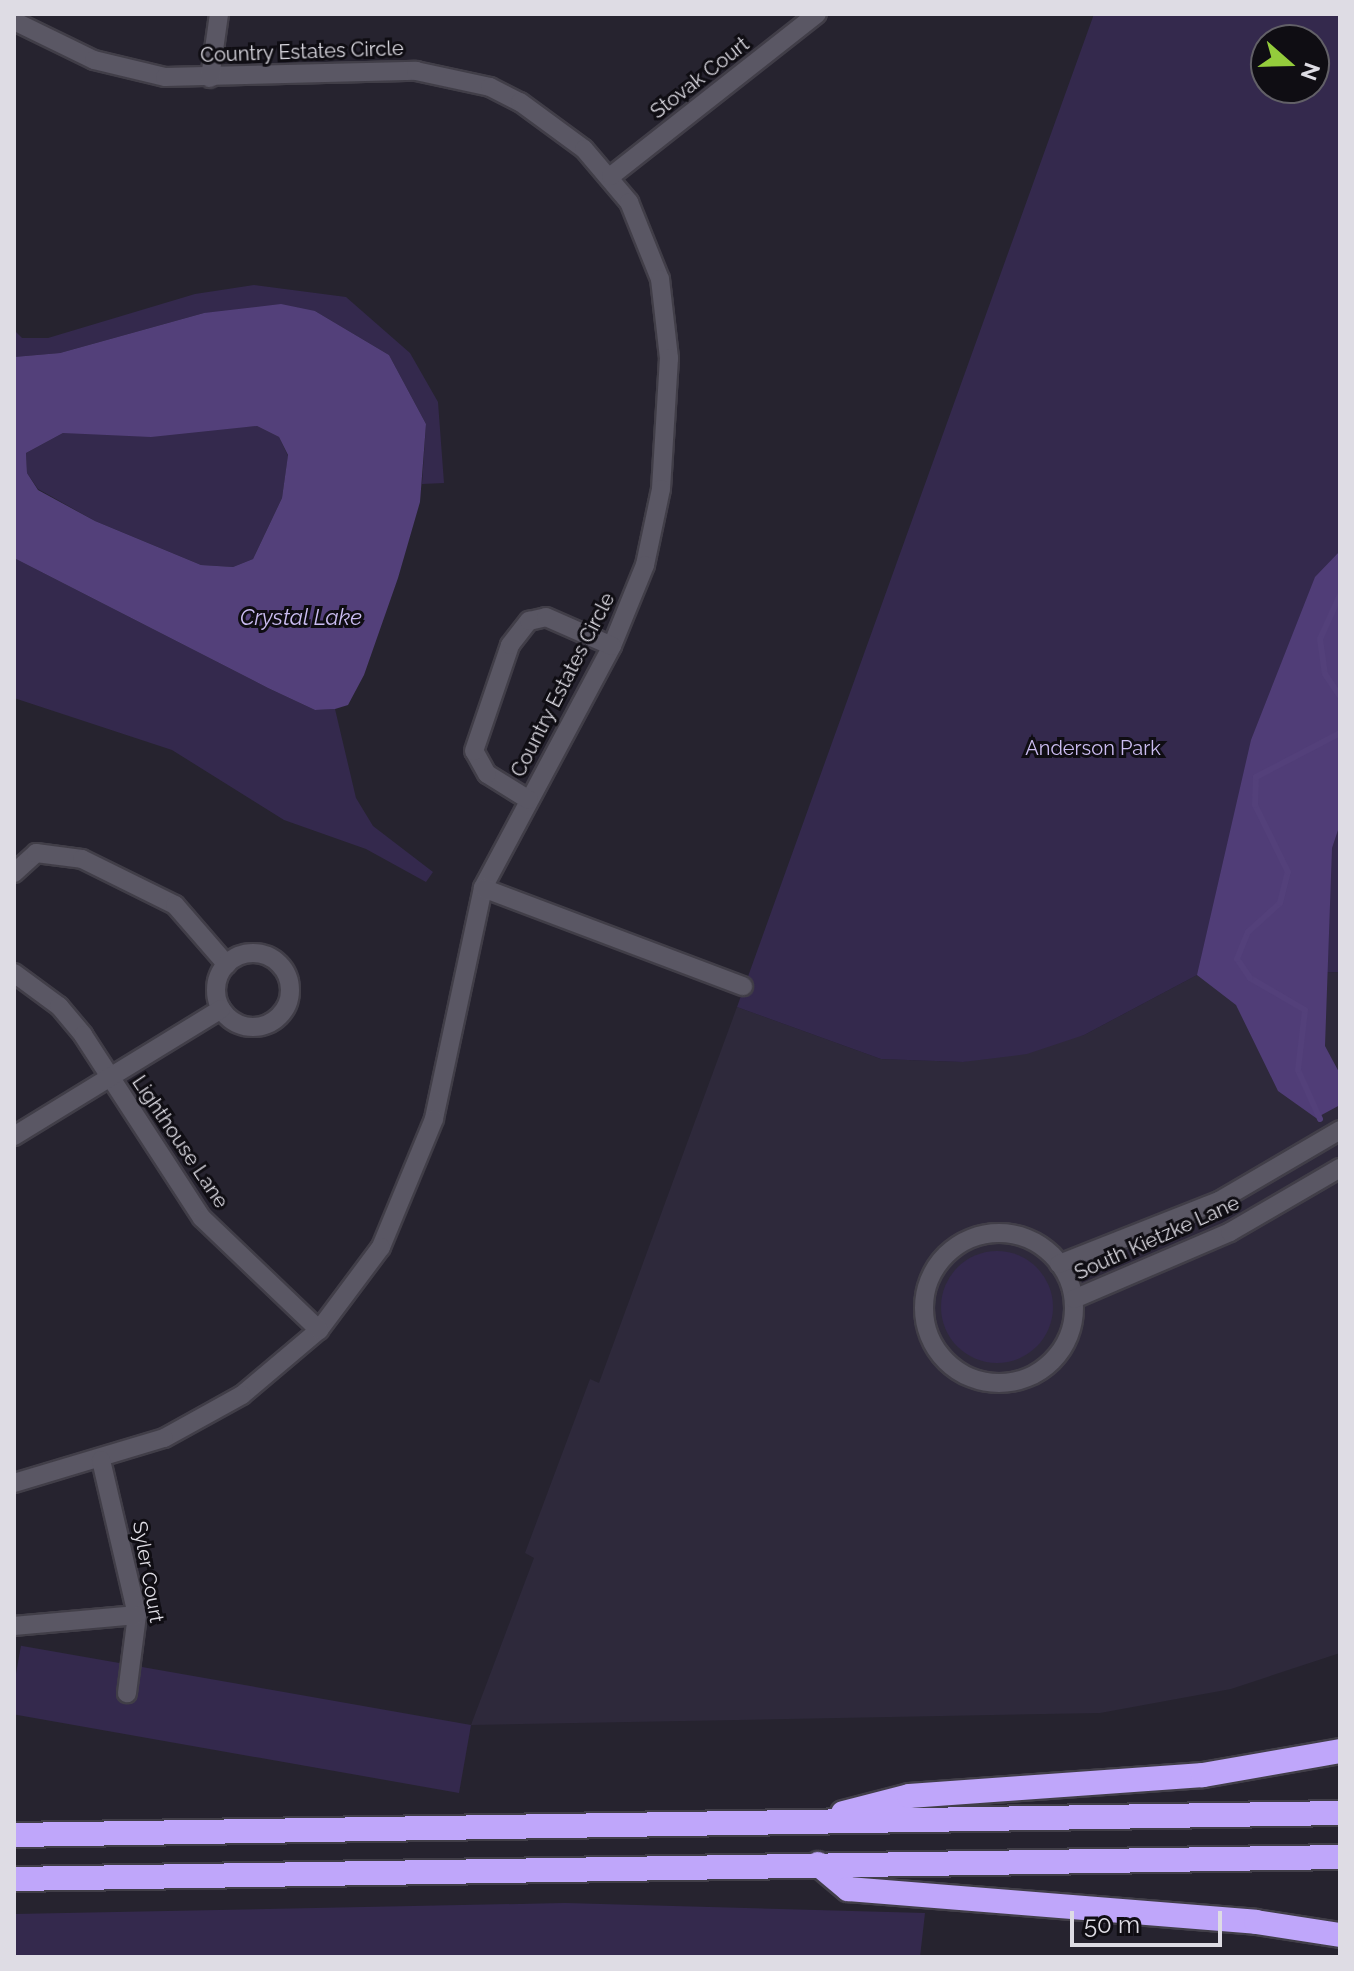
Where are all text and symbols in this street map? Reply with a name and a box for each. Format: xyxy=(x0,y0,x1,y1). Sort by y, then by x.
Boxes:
north arrow xyxy=(1250,24,1330,104)
street label: Stovak Court xyxy=(646,32,754,124)
street label: Country Estates Circle xyxy=(200,36,404,68)
text: N xyxy=(1296,59,1326,84)
street label: Country Estates Circle xyxy=(506,589,620,781)
water label: Crystal Lake xyxy=(240,605,362,631)
park label: Anderson Park xyxy=(1025,736,1161,760)
street label: Lighthouse Lane xyxy=(127,1071,233,1213)
street label: South Kietzke Lane xyxy=(1071,1191,1243,1285)
street label: Syler Court xyxy=(127,1519,169,1625)
scale bar xyxy=(1074,1895,1226,1945)
text: 50 m xyxy=(1084,1910,1140,1939)

